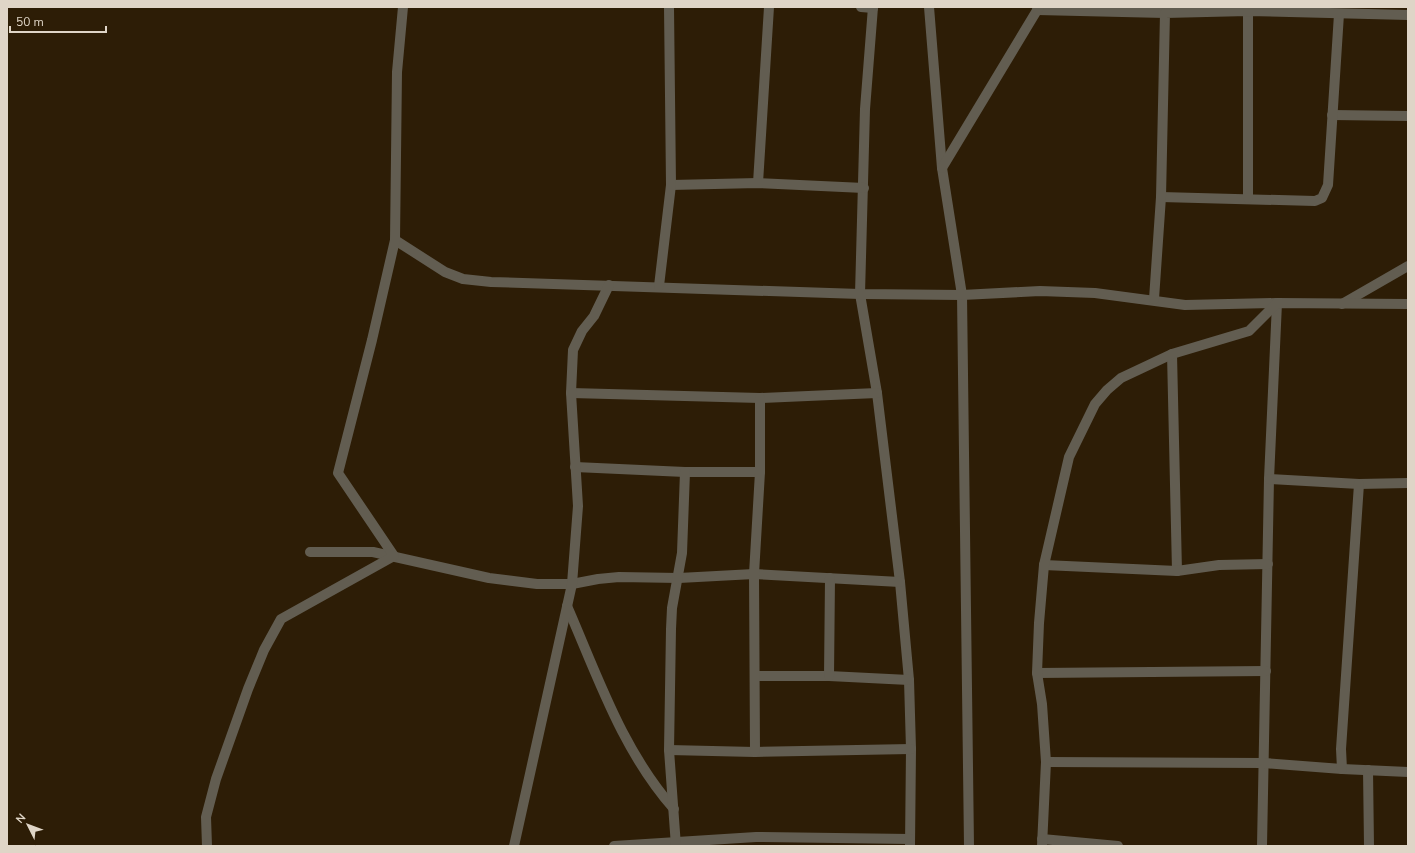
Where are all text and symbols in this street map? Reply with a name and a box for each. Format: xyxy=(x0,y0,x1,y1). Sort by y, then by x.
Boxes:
scale bar xyxy=(10,8,106,34)
text: 50 m xyxy=(16,14,44,30)
north arrow xyxy=(8,805,48,845)
text: N xyxy=(13,811,29,827)

